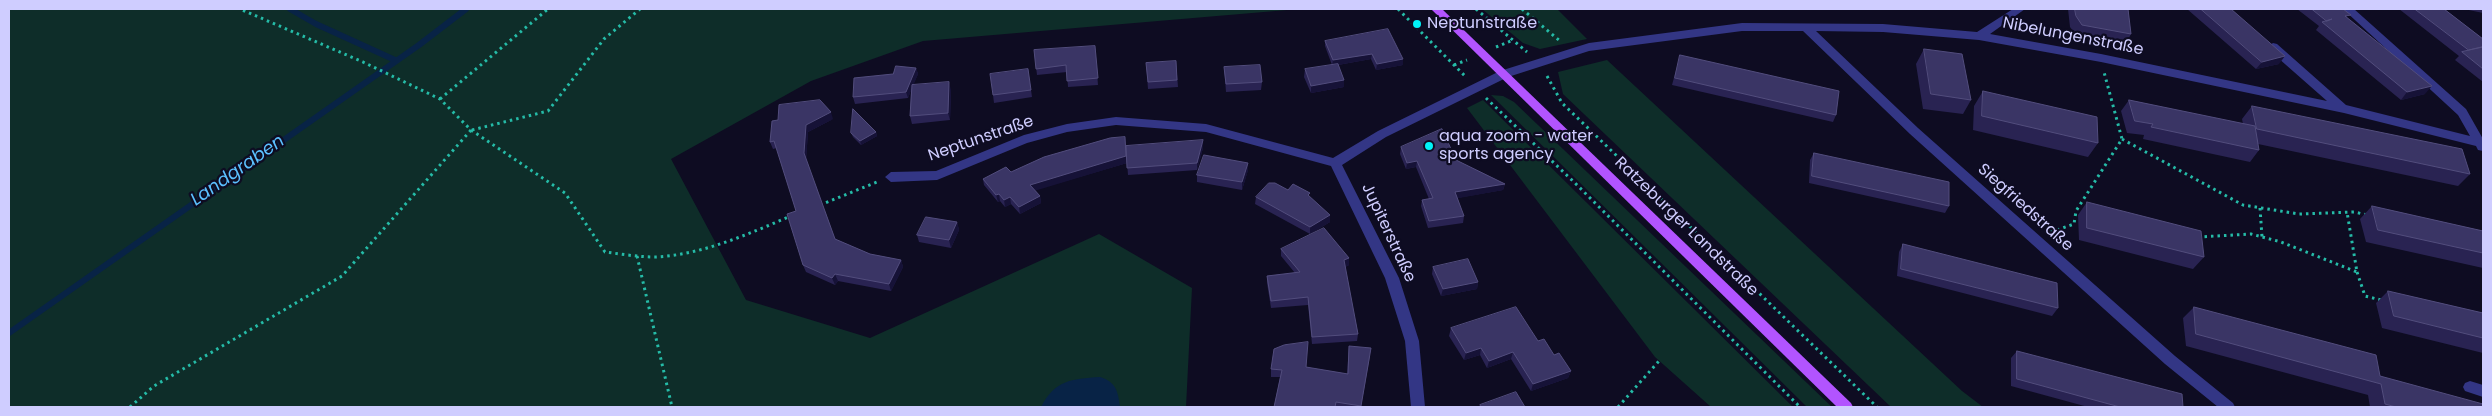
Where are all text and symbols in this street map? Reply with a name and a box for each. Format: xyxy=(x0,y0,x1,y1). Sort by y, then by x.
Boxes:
place label: Neptunstraße xyxy=(1427,14,1537,34)
street label: Nibelungenstraße xyxy=(2001,14,2145,60)
marker: Neptunstraße xyxy=(1411,18,1423,30)
street label: Neptunstraße xyxy=(926,112,1036,166)
place label: aqua zoom - water sports agency xyxy=(1439,127,1593,165)
water label: Landgraben xyxy=(187,131,289,211)
marker: aqua zoom - water sports agency xyxy=(1423,140,1435,152)
street label: Ratzeburger Landstraße xyxy=(1610,153,1762,301)
street label: Siegfriedstraße xyxy=(1973,160,2077,256)
street label: Jupiterstraße xyxy=(1357,180,1419,286)

